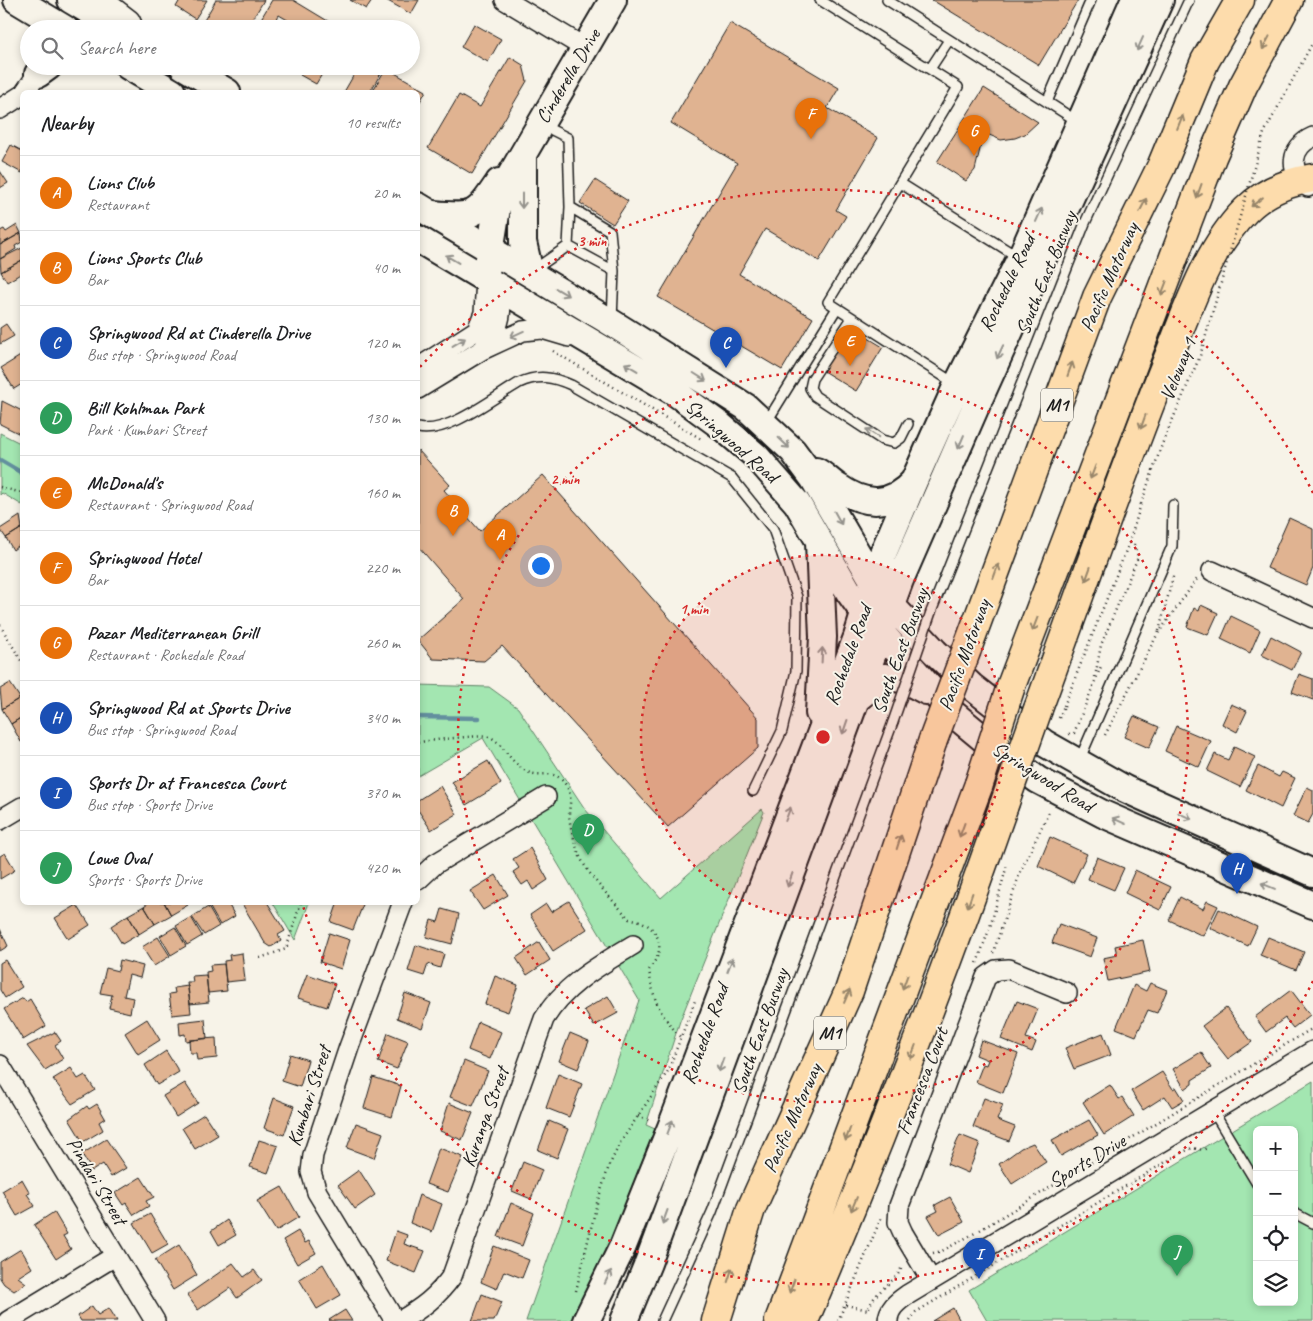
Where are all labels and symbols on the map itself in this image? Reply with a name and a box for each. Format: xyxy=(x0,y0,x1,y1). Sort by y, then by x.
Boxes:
street label: Cinderella Drive xyxy=(530,23,607,128)
one-way arrow xyxy=(1261,35,1270,50)
one-way arrow xyxy=(1135,37,1145,52)
pin: F xyxy=(795,98,827,139)
pin: G xyxy=(958,115,990,156)
one-way arrow xyxy=(1176,115,1185,130)
one-way arrow xyxy=(1194,183,1203,198)
one-way arrow xyxy=(517,192,527,209)
one-way arrow xyxy=(1250,196,1263,207)
one-way arrow xyxy=(1138,197,1148,212)
street label: South East Busway xyxy=(1010,205,1083,339)
one-way arrow xyxy=(1035,208,1045,223)
street label: Pacific Motorway xyxy=(1074,217,1145,335)
street label: Rochedale Road xyxy=(973,228,1043,336)
text: 3 min xyxy=(578,232,607,251)
one-way arrow xyxy=(445,253,459,263)
one-way arrow xyxy=(1158,280,1167,295)
one-way arrow xyxy=(554,288,568,298)
pin: E xyxy=(834,325,866,366)
pin: C xyxy=(710,327,742,368)
one-way arrow xyxy=(510,330,525,340)
street label: Veloway 1 xyxy=(1154,333,1202,404)
one-way arrow xyxy=(452,337,466,348)
one-way arrow xyxy=(995,344,1005,359)
one-way arrow xyxy=(625,361,639,371)
one-way arrow xyxy=(1066,362,1075,377)
one-way arrow xyxy=(693,373,707,383)
road number: M1 xyxy=(1041,388,1073,422)
street label: Springwood Road xyxy=(680,394,786,490)
one-way arrow xyxy=(1138,413,1147,429)
one-way arrow xyxy=(865,428,879,439)
one-way arrow xyxy=(955,434,965,449)
one-way arrow xyxy=(778,437,790,449)
one-way arrow xyxy=(1088,464,1097,479)
text: 2 min xyxy=(551,470,580,489)
pin: B xyxy=(437,495,469,536)
one-way arrow xyxy=(833,511,843,526)
pin: A xyxy=(484,519,516,560)
your location xyxy=(528,553,554,579)
one-way arrow xyxy=(992,563,1001,579)
one-way arrow xyxy=(1083,566,1092,581)
street label: South East Busway xyxy=(866,583,935,717)
street label: Pacific Motorway xyxy=(932,594,996,714)
street label: Rochedale Road xyxy=(818,599,879,708)
text: 1 min xyxy=(680,600,709,619)
one-way arrow xyxy=(1030,616,1039,631)
one-way arrow xyxy=(817,648,827,664)
one-way arrow xyxy=(840,719,849,734)
centre of rings xyxy=(814,728,832,746)
street label: Springwood Road xyxy=(988,736,1101,820)
one-way arrow xyxy=(784,806,793,822)
one-way arrow xyxy=(1177,812,1192,821)
pin: D xyxy=(572,814,604,855)
one-way arrow xyxy=(1112,816,1127,826)
one-way arrow xyxy=(957,821,966,837)
one-way arrow xyxy=(895,835,904,850)
pin: H xyxy=(1221,853,1253,894)
one-way arrow xyxy=(785,872,794,887)
one-way arrow xyxy=(1261,880,1276,890)
one-way arrow xyxy=(965,892,974,908)
one-way arrow xyxy=(727,958,736,973)
street label: South East Busway xyxy=(726,963,795,1097)
one-way arrow xyxy=(900,974,909,989)
street label: Rochedale Road xyxy=(675,978,736,1087)
one-way arrow xyxy=(842,989,852,1004)
road number: M1 xyxy=(814,1016,846,1050)
street label: Francesca Court xyxy=(890,1022,955,1138)
street label: Kumbari Street xyxy=(281,1040,338,1149)
one-way arrow xyxy=(908,1044,917,1060)
one-way arrow xyxy=(716,1056,725,1072)
street label: Pacific Motorway xyxy=(757,1058,828,1176)
street label: Kuranga Street xyxy=(455,1061,516,1170)
one-way arrow xyxy=(666,1120,676,1135)
one-way arrow xyxy=(843,1126,852,1141)
street label: Sports Drive xyxy=(1044,1128,1131,1194)
street label: Pindari Street xyxy=(61,1133,135,1232)
one-way arrow xyxy=(849,1196,859,1211)
one-way arrow xyxy=(660,1209,669,1224)
pin: J xyxy=(1161,1235,1193,1276)
pin: I xyxy=(963,1238,995,1279)
one-way arrow xyxy=(726,1267,736,1283)
one-way arrow xyxy=(604,1270,613,1285)
one-way arrow xyxy=(787,1278,796,1294)

